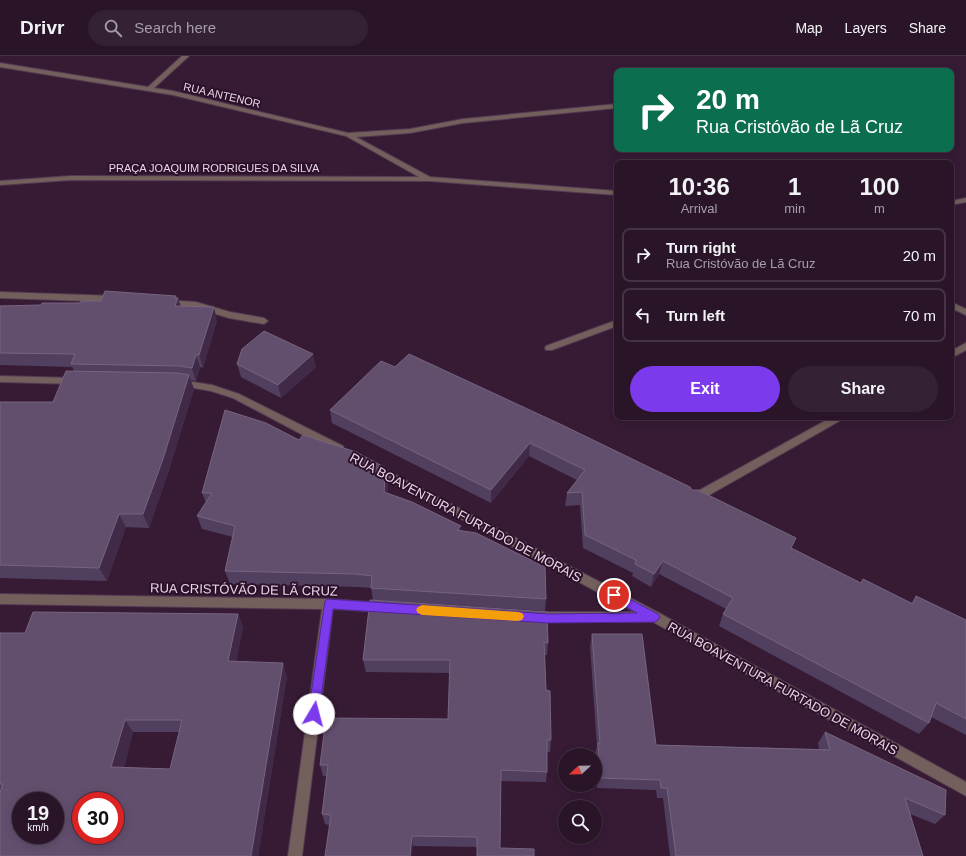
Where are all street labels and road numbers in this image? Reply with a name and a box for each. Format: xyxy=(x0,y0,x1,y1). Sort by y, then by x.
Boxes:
street label: RUA ANTENOR xyxy=(182,80,262,110)
street label: PRAÇA JOAQUIM RODRIGUES DA SILVA xyxy=(109,162,320,174)
street label: RUA BOAVENTURA FURTADO DE MORAIS xyxy=(347,450,584,585)
street label: RUA CRISTÓVÃO DE LÃ CRUZ xyxy=(150,580,338,599)
street label: RUA BOAVENTURA FURTADO DE MORAIS xyxy=(665,619,900,758)

